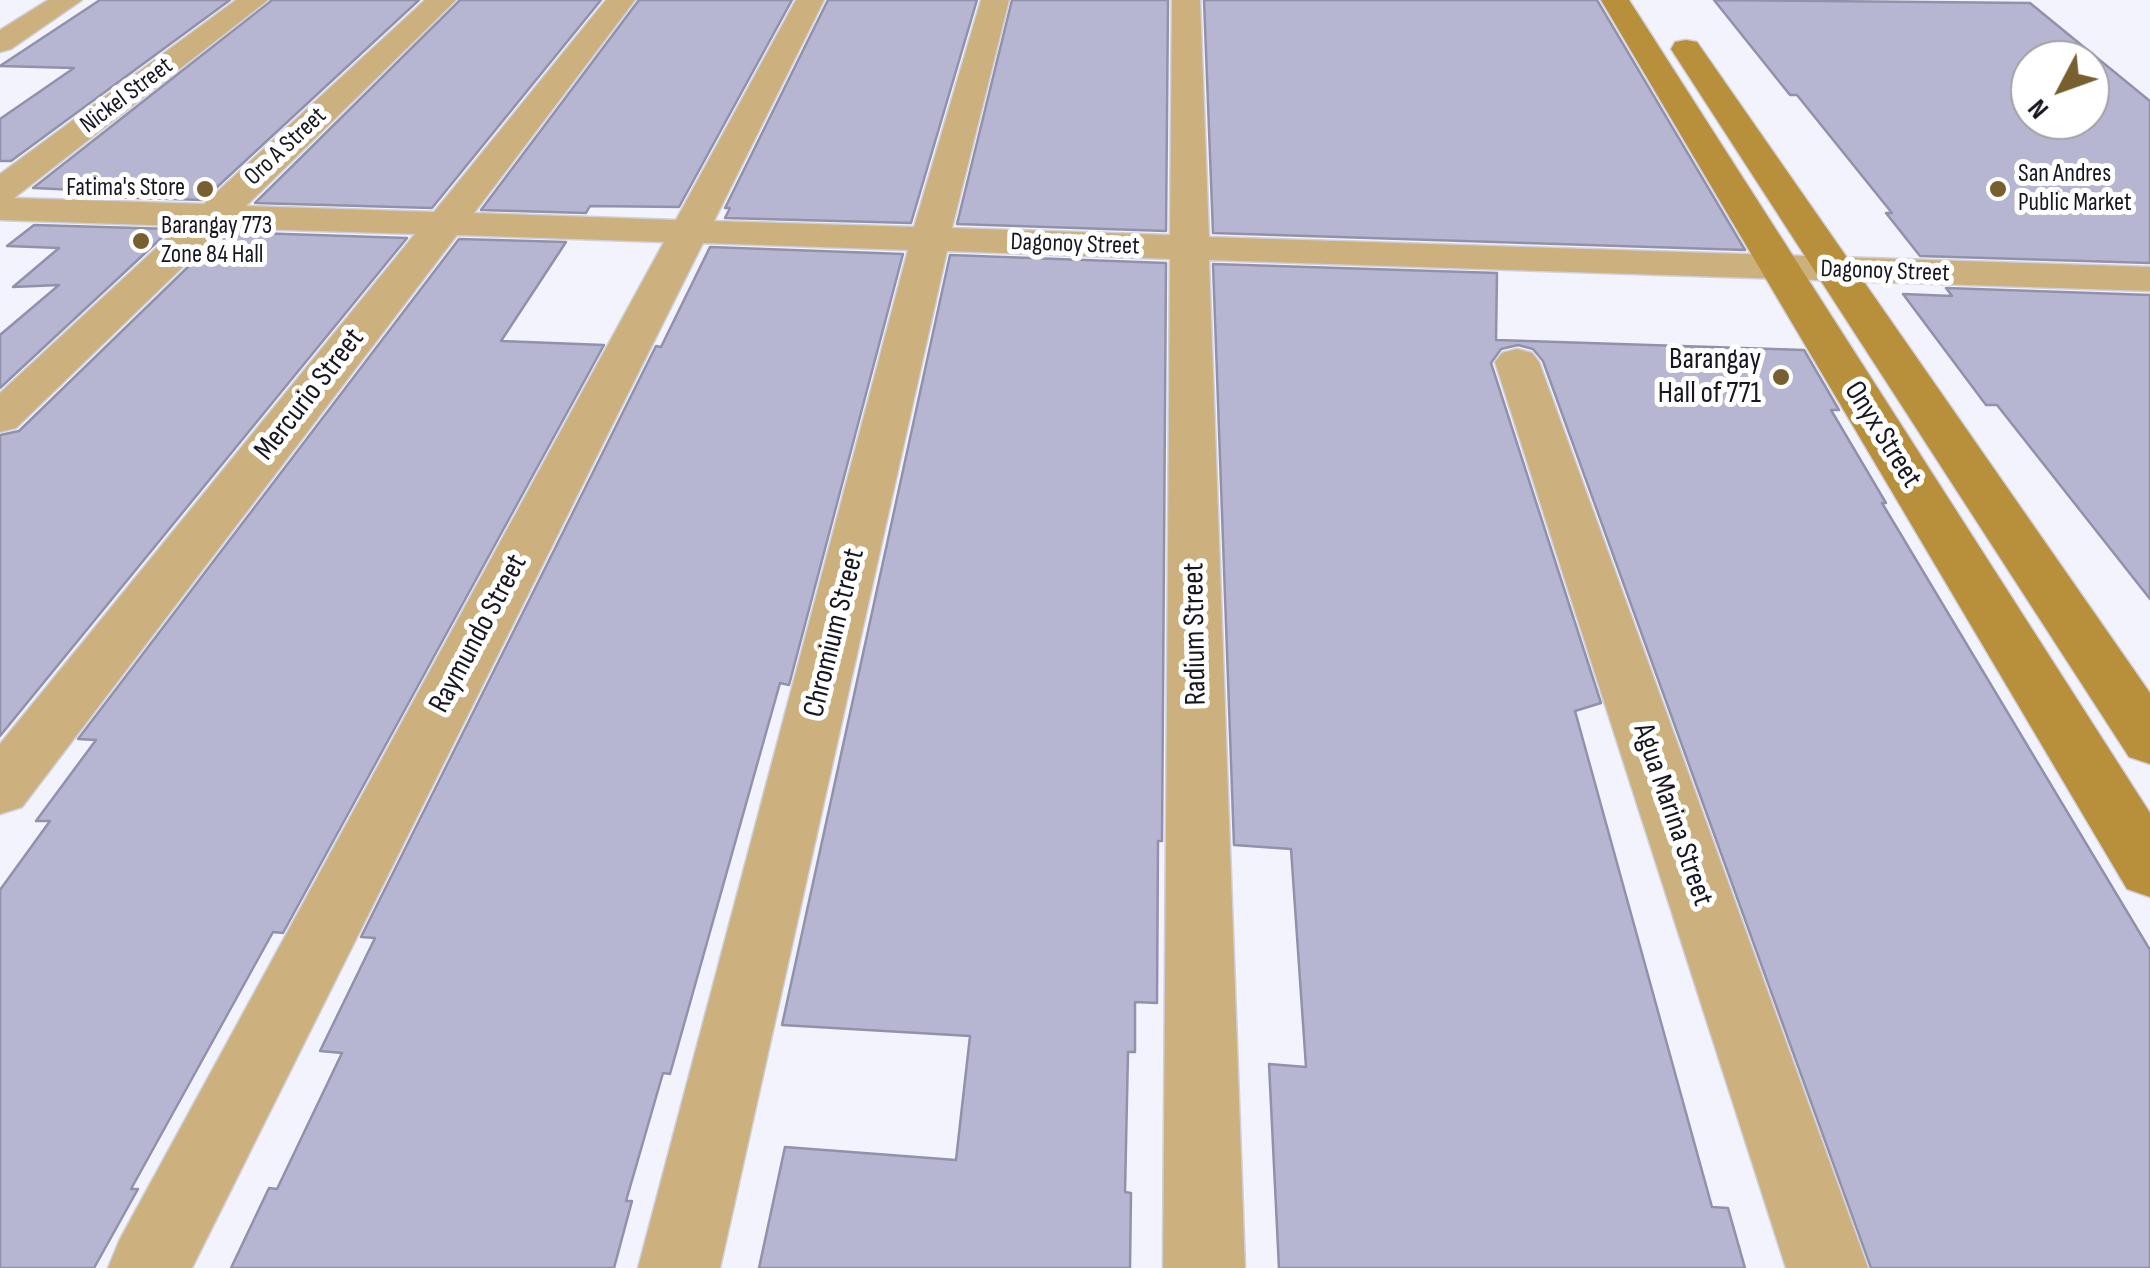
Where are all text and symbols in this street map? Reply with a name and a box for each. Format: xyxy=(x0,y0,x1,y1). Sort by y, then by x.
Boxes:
north arrow xyxy=(2010,40,2110,140)
street label: Nickel Street xyxy=(75,52,179,140)
text: N xyxy=(2021,92,2056,125)
street label: Oro A Street xyxy=(239,102,333,192)
place label: San Andres Public Market xyxy=(2018,160,2132,219)
place label: Fatima's Store xyxy=(66,174,185,204)
marker: Fatima's Store xyxy=(194,178,216,200)
marker: San Andres Public Market xyxy=(1987,178,2009,200)
place label: Barangay 773 Zone 84 Hall xyxy=(161,212,272,271)
street label: Dagonoy Street xyxy=(1010,228,1140,262)
marker: Barangay 773 Zone 84 Hall xyxy=(130,230,152,252)
street label: Dagonoy Street xyxy=(1820,255,1950,289)
street label: Mercurio Street xyxy=(247,322,373,468)
place label: Barangay Hall of 771 xyxy=(1658,342,1761,412)
marker: Barangay Hall of 771 xyxy=(1770,366,1792,388)
street label: Onyx Street xyxy=(1835,375,1929,495)
street label: Chromium Street xyxy=(797,545,873,721)
street label: Raymundo Street xyxy=(422,549,536,719)
street label: Radium Street xyxy=(1177,562,1215,706)
street label: Agua Marina Street xyxy=(1624,719,1720,911)

